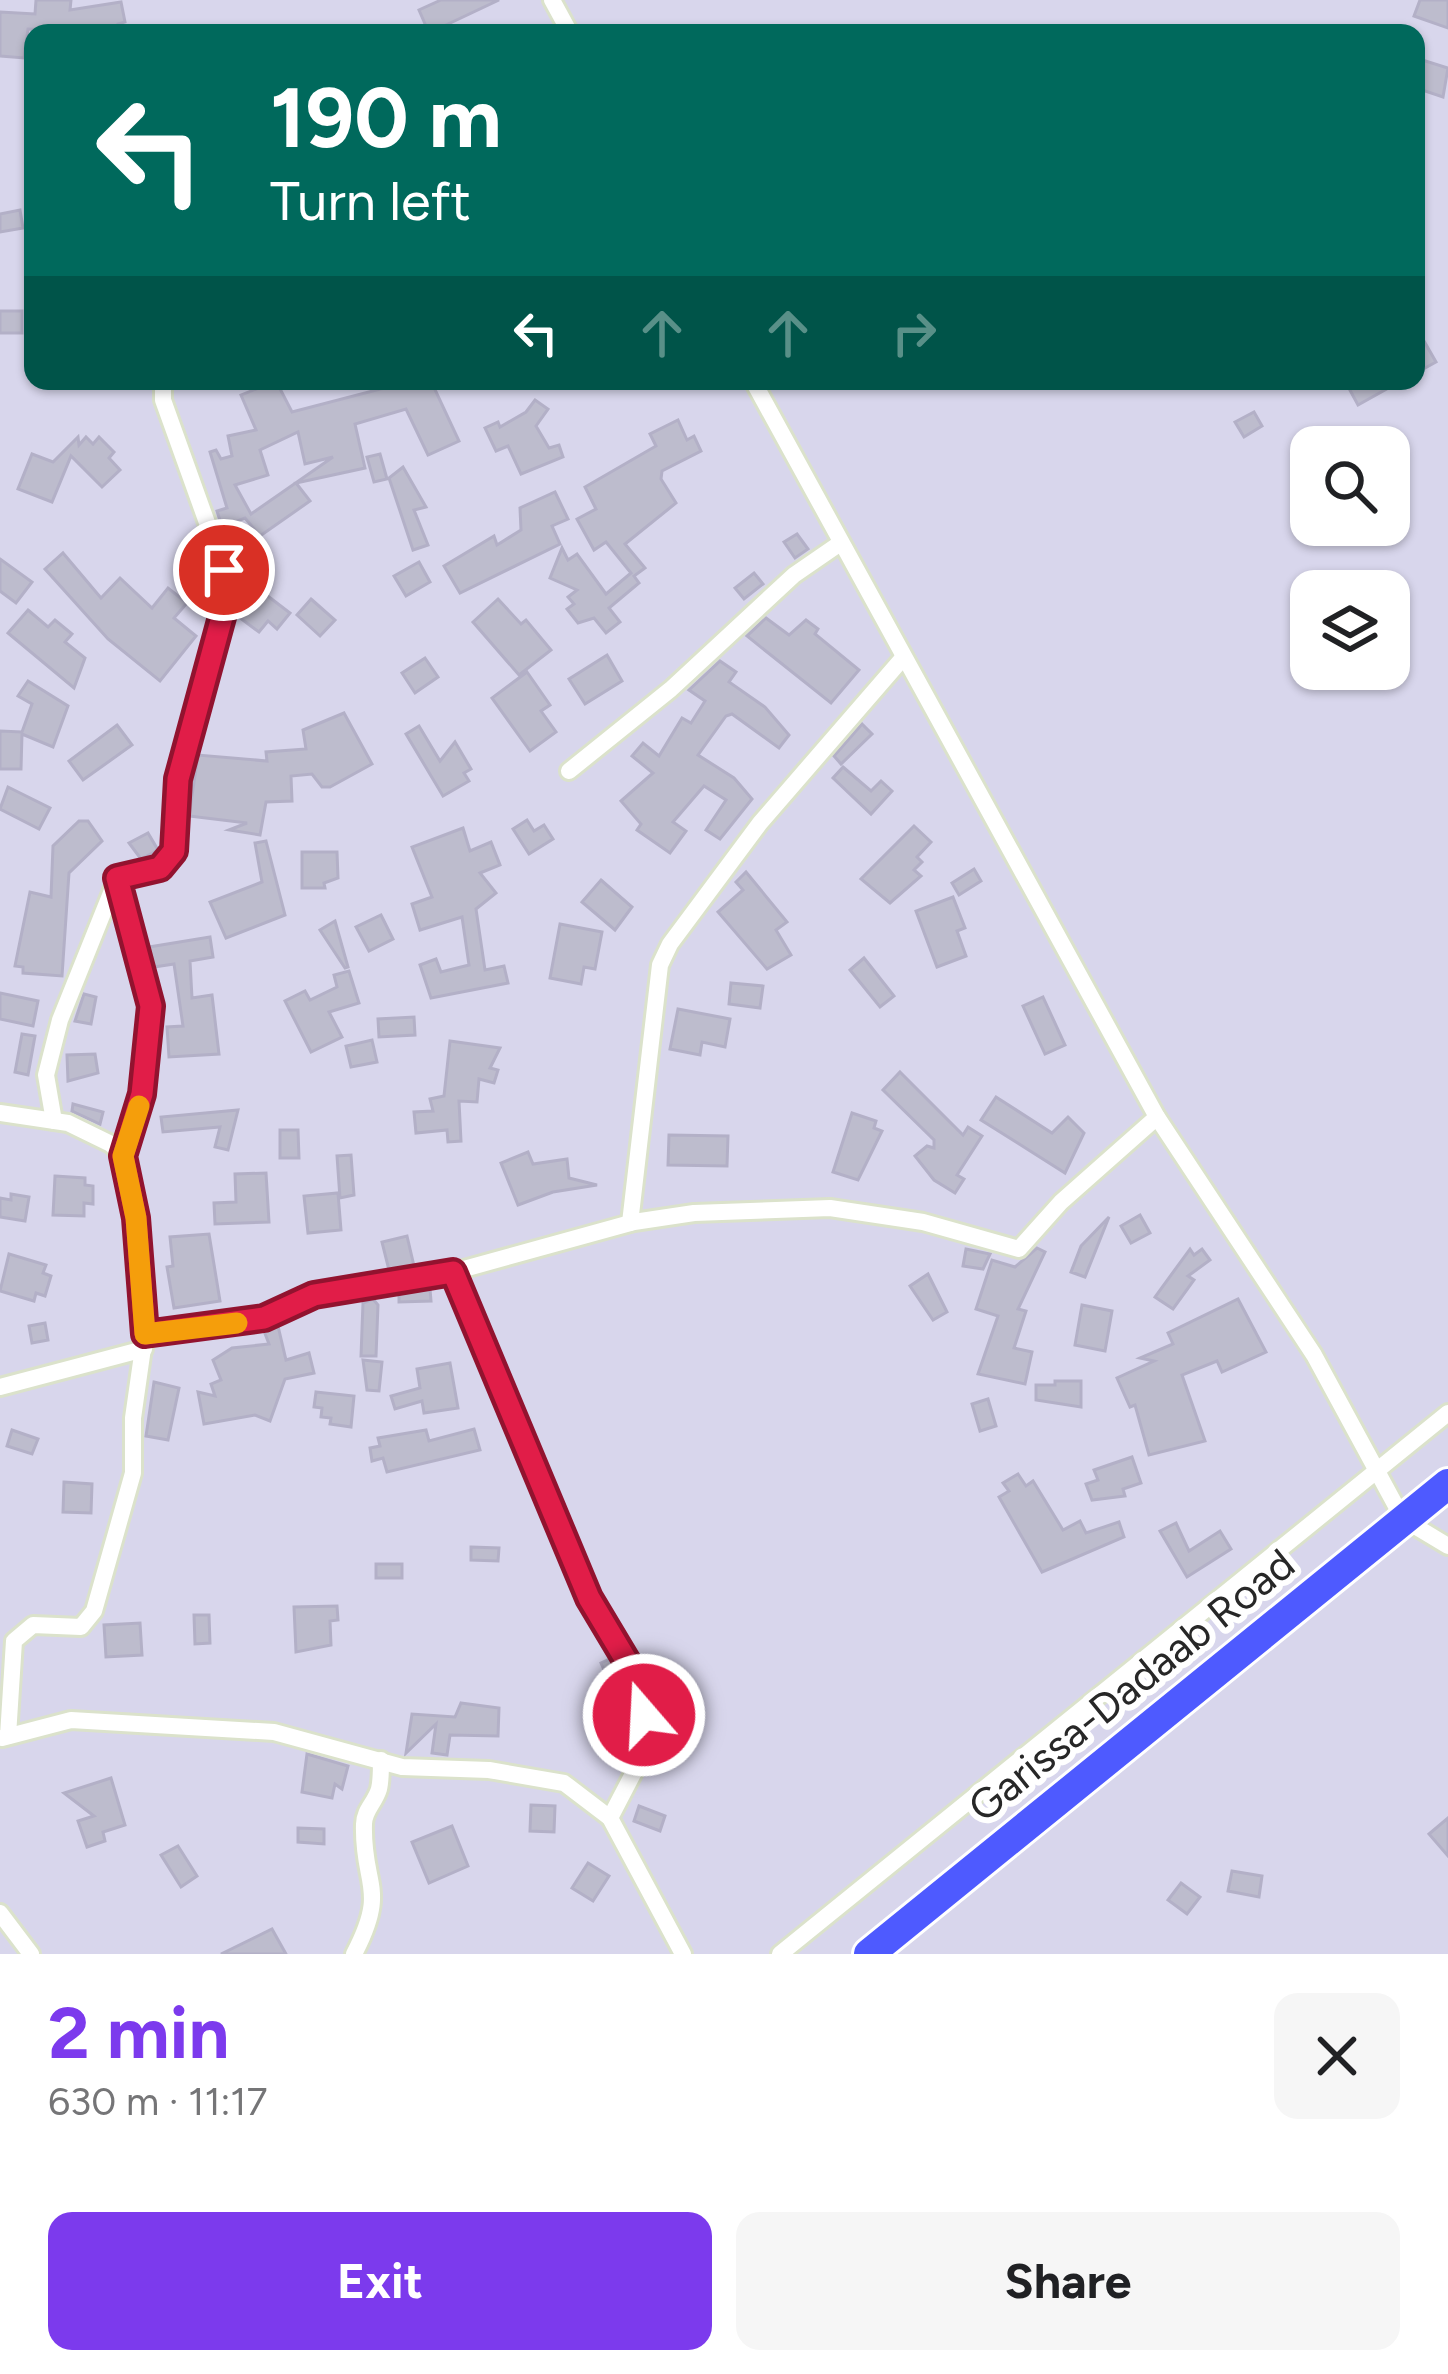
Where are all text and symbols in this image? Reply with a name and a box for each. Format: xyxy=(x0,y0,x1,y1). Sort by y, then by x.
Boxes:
text: 190 m xyxy=(270,67,502,168)
icon: left xyxy=(72,72,228,228)
text: Turn left xyxy=(270,169,471,234)
icon: left xyxy=(503,300,569,366)
icon: ahead xyxy=(629,300,695,366)
icon: ahead xyxy=(755,300,821,366)
icon: right xyxy=(881,300,947,366)
map controls xyxy=(1290,426,1410,690)
button: search xyxy=(1290,426,1410,546)
pin xyxy=(173,519,275,621)
icon: arrive xyxy=(191,537,257,603)
button: layers xyxy=(1290,570,1410,690)
street label: Garissa-Dadaab Road xyxy=(958,1538,1305,1833)
position arrow xyxy=(581,1652,707,1778)
text: 2 min xyxy=(48,1990,229,2076)
button: close xyxy=(1274,1993,1400,2119)
text: 630 m · 11:17 xyxy=(48,2078,267,2125)
button: Exit xyxy=(48,2212,712,2350)
button: Share xyxy=(736,2212,1400,2350)

